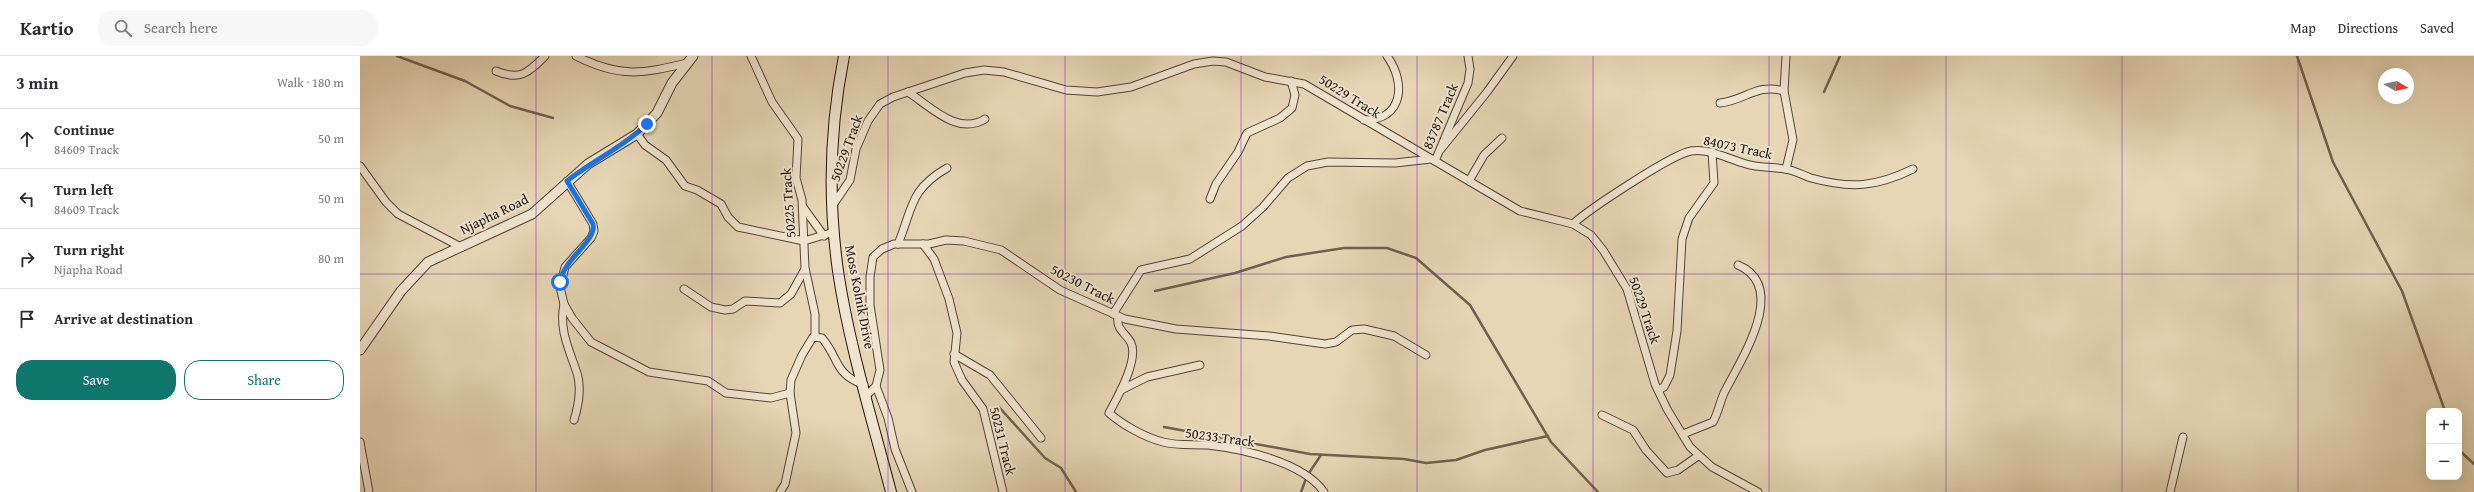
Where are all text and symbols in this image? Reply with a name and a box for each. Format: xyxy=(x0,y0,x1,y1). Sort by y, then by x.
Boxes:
search box xyxy=(98,10,378,46)
text: Kartio xyxy=(20,14,74,42)
icon: search xyxy=(112,17,134,39)
text: Search here xyxy=(144,17,218,38)
text: Map xyxy=(2290,18,2316,38)
text: Directions xyxy=(2338,18,2398,38)
text: Saved xyxy=(2420,18,2454,38)
north arrow xyxy=(2378,68,2414,104)
street label: 50229 Track xyxy=(1315,69,1386,123)
text: 3 min xyxy=(16,70,58,95)
text: Walk · 180 m xyxy=(277,73,344,92)
street label: 83787 Track xyxy=(1417,79,1463,152)
street label: 50229 Track xyxy=(825,111,868,184)
route end xyxy=(638,115,656,133)
text: Continue xyxy=(54,119,115,140)
icon: ahead xyxy=(16,128,38,150)
text: 50 m xyxy=(318,129,344,148)
street label: 84073 Track xyxy=(1702,130,1775,164)
text: 84609 Track xyxy=(54,140,119,159)
street label: 50225 Track xyxy=(776,167,800,239)
text: Turn left xyxy=(54,179,113,200)
icon: left xyxy=(16,188,38,210)
text: 50 m xyxy=(318,189,344,208)
street label: Njapha Road xyxy=(456,189,532,239)
text: 84609 Track xyxy=(54,200,119,219)
text: Turn right xyxy=(54,239,125,260)
street label: Moss Kolnik Drive xyxy=(840,243,880,351)
icon: right xyxy=(16,248,38,270)
text: 80 m xyxy=(318,249,344,268)
street label: 50230 Track xyxy=(1047,259,1120,309)
text: Njapha Road xyxy=(54,260,123,279)
route start xyxy=(551,273,569,291)
street label: 50229 Track xyxy=(1624,274,1666,347)
icon: arrive xyxy=(16,308,38,330)
text: Arrive at destination xyxy=(54,308,193,329)
button: Save xyxy=(16,360,176,400)
button: Share xyxy=(184,360,344,400)
street label: 50231 Track xyxy=(985,405,1021,478)
map controls xyxy=(2426,408,2462,480)
button: + xyxy=(2426,408,2462,444)
street label: 50233 Track xyxy=(1184,422,1257,452)
button: − xyxy=(2426,444,2462,480)

